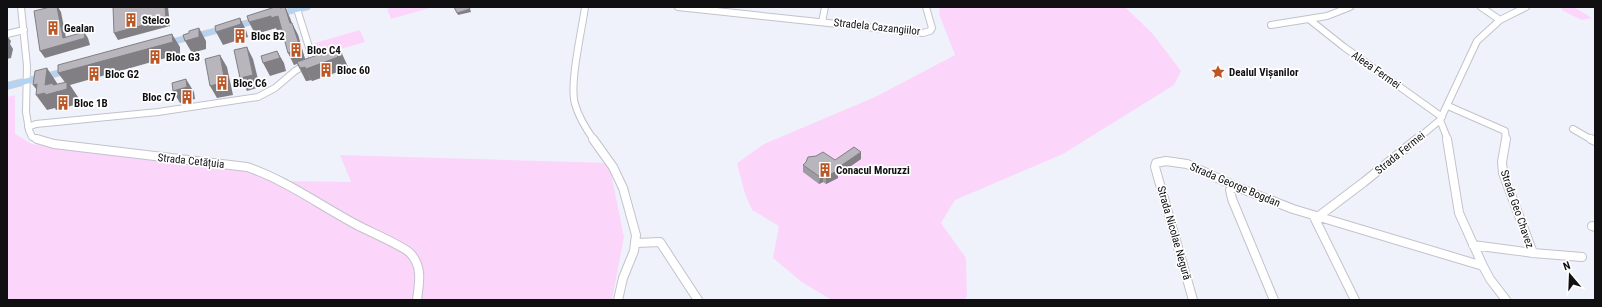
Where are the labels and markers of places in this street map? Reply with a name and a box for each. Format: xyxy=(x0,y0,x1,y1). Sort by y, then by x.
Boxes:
building icon: Stelco xyxy=(123,12,139,28)
place label: Stelco xyxy=(142,14,170,27)
building icon: Gealan xyxy=(45,20,61,36)
place label: Gealan xyxy=(64,22,94,35)
building icon: Bloc B2 xyxy=(232,28,248,44)
place label: Bloc B2 xyxy=(251,30,285,43)
building icon: Bloc C4 xyxy=(288,42,304,58)
place label: Bloc C4 xyxy=(307,44,341,57)
building icon: Bloc G3 xyxy=(147,49,163,65)
place label: Bloc G3 xyxy=(166,51,200,64)
building icon: Bloc 60 xyxy=(318,62,334,78)
place label: Bloc 60 xyxy=(337,64,371,77)
place icon: Dealul Vișanilor xyxy=(1210,64,1226,80)
building icon: Bloc G2 xyxy=(86,66,102,82)
place label: Dealul Vișanilor xyxy=(1229,66,1299,79)
place label: Bloc G2 xyxy=(105,68,139,81)
building icon: Bloc C6 xyxy=(214,75,230,91)
place label: Bloc C6 xyxy=(233,77,267,90)
building icon: Bloc C7 xyxy=(179,89,195,105)
place label: Bloc C7 xyxy=(142,91,176,104)
building icon: Bloc 1B xyxy=(55,95,71,111)
place label: Bloc 1B xyxy=(74,97,108,110)
building icon: Conacul Moruzzi xyxy=(817,162,833,178)
place label: Conacul Moruzzi xyxy=(836,164,910,177)

